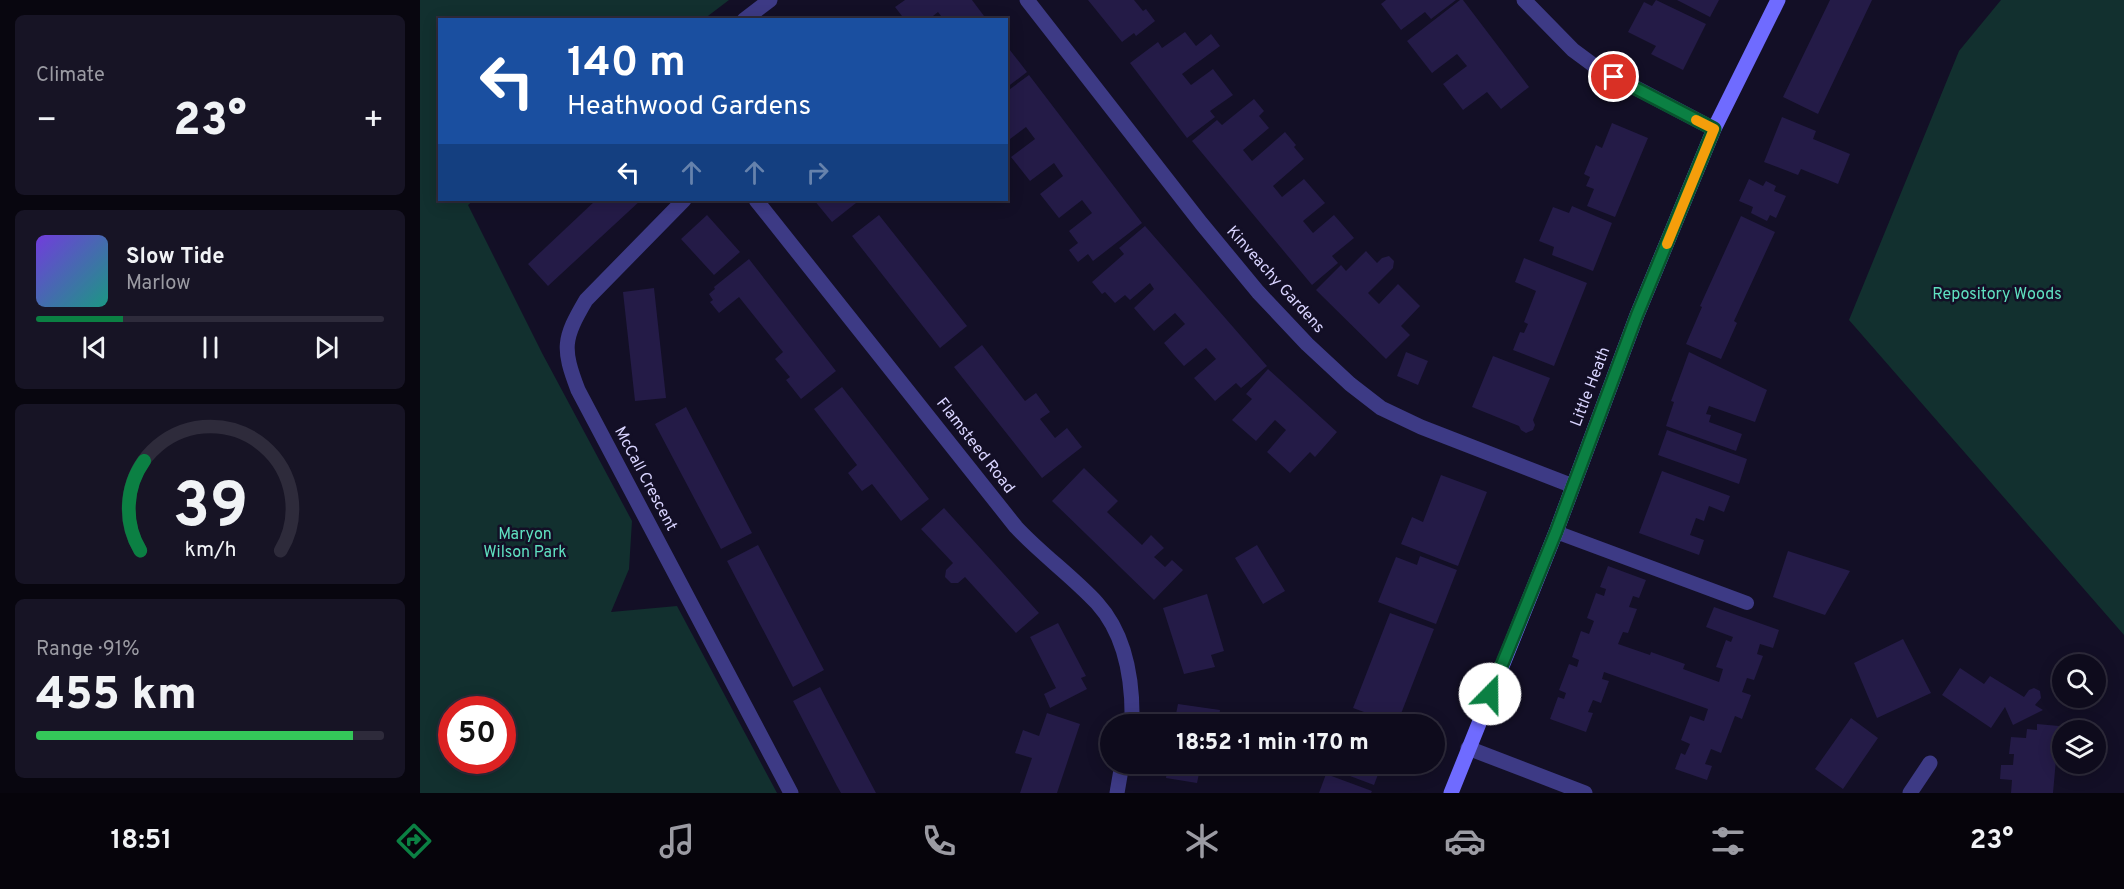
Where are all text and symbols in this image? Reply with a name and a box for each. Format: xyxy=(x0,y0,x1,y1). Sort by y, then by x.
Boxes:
text: 140 m xyxy=(567,38,686,91)
icon: left xyxy=(468,42,546,120)
pin xyxy=(1588,51,1639,102)
icon: arrive xyxy=(1597,60,1630,93)
text: Climate xyxy=(36,63,105,89)
text: Heathwood Gardens xyxy=(567,90,811,124)
text: 23° xyxy=(173,94,247,151)
text: − xyxy=(36,101,57,143)
text: + xyxy=(363,101,384,143)
icon: left xyxy=(612,156,645,189)
icon: ahead xyxy=(675,156,708,189)
icon: ahead xyxy=(738,156,771,189)
icon: right xyxy=(801,156,834,189)
street label: Kinveachy Gardens xyxy=(1221,222,1329,338)
text: Slow Tide xyxy=(126,244,225,271)
text: Marlow xyxy=(126,271,190,297)
park label: Repository Woods xyxy=(1932,285,2062,305)
icon: previous xyxy=(78,331,111,364)
icon: pause xyxy=(194,331,227,364)
icon: next xyxy=(310,331,343,364)
street label: Little Heath xyxy=(1567,344,1615,430)
street label: Flamsteed Road xyxy=(931,394,1019,498)
street label: McCall Crescent xyxy=(609,423,681,535)
text: 39 xyxy=(172,470,248,549)
park label: Maryon Wilson Park xyxy=(483,525,567,563)
text: km/h xyxy=(184,537,236,564)
text: Range · 91% xyxy=(36,637,140,663)
map controls xyxy=(2052,654,2106,774)
button: search xyxy=(2052,654,2106,708)
position arrow xyxy=(1458,662,1522,726)
text: 455 km xyxy=(36,668,197,725)
speed limit sign: 50 xyxy=(438,696,516,774)
button: layers xyxy=(2052,720,2106,774)
text: 18:52 · 1 min · 170 m xyxy=(1176,730,1369,757)
icon: directions xyxy=(393,820,435,862)
icon: music xyxy=(656,820,698,862)
icon: phone xyxy=(918,820,960,862)
icon: climate xyxy=(1181,820,1223,862)
icon: car xyxy=(1444,820,1486,862)
icon: filters xyxy=(1707,820,1749,862)
text: 18:51 xyxy=(110,824,172,858)
text: 23° xyxy=(1970,824,2014,858)

